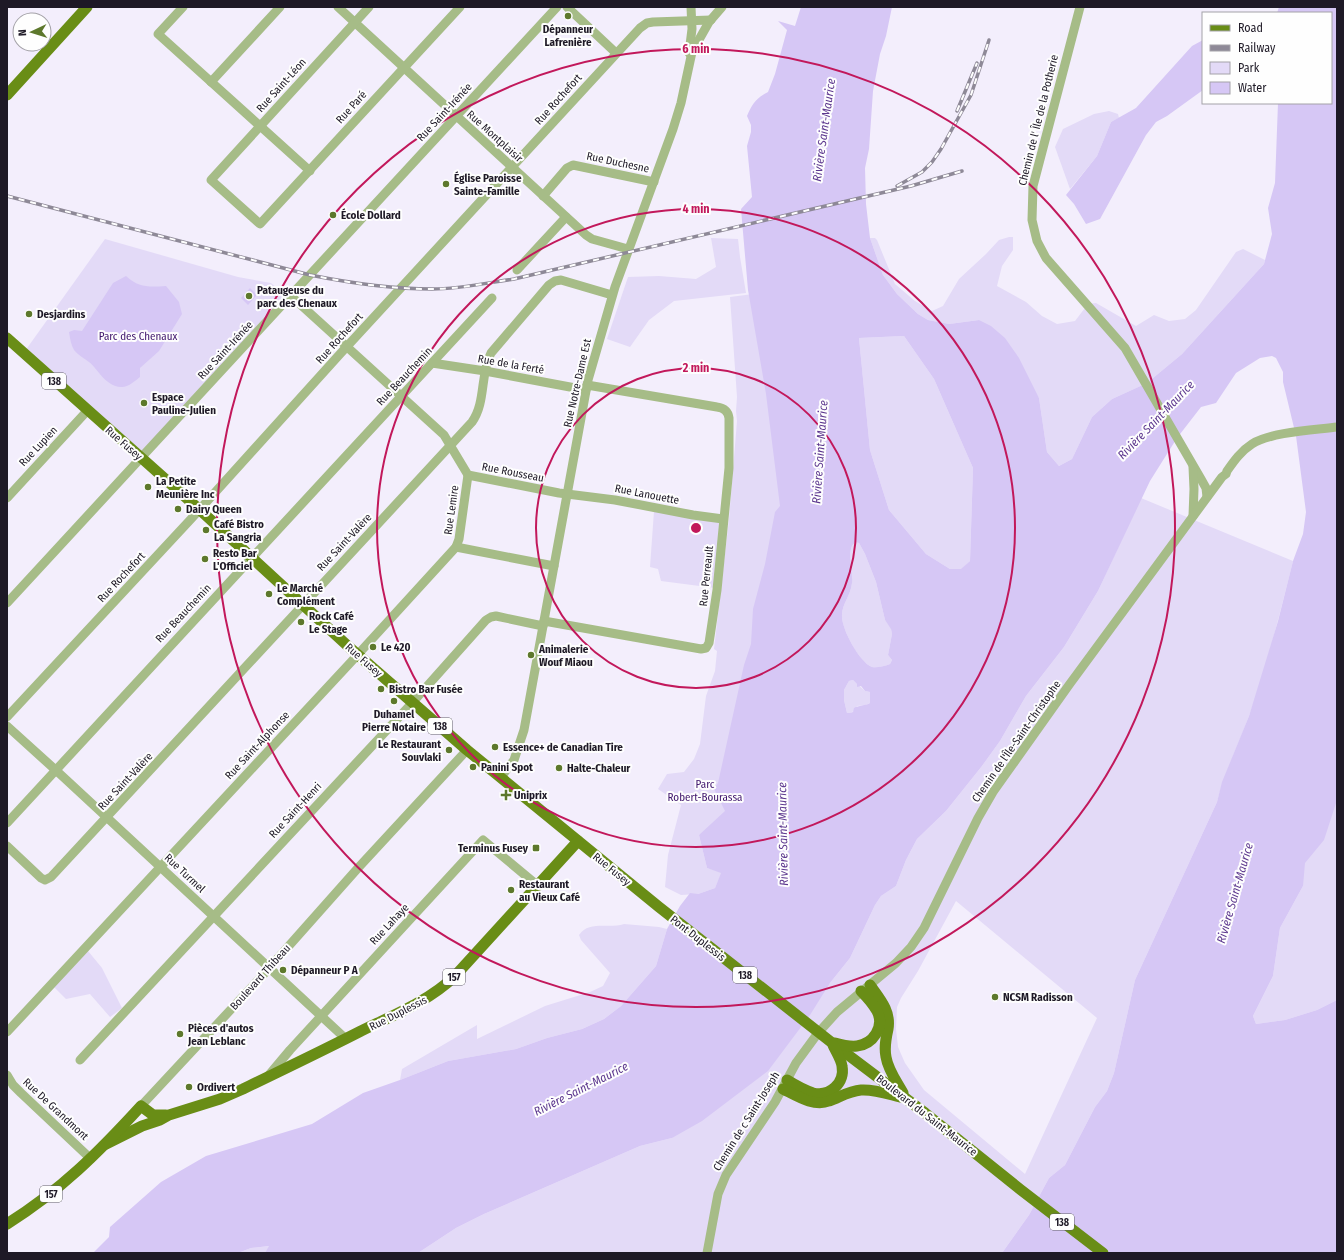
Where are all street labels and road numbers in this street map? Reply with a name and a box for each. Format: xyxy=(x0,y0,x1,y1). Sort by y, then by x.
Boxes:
street label: Chemin de l' Île de la Potherie xyxy=(1016,53,1061,187)
street label: Rue Saint-Léon xyxy=(254,56,309,115)
street label: Rue Rochefort xyxy=(532,71,585,127)
street label: Rue Saint-Irénée xyxy=(414,81,475,144)
street label: Rue Paré xyxy=(333,88,369,126)
street label: Rue Montplaisir xyxy=(464,108,525,165)
street label: Rue Duchesne xyxy=(585,150,650,175)
street label: Rue Rochefort xyxy=(313,310,366,366)
street label: Rue Saint-Irénée xyxy=(195,319,256,382)
street label: Rue Notre-Dame Est xyxy=(561,337,594,429)
street label: Rue Beauchemin xyxy=(374,344,435,408)
street label: Rue de la Ferté xyxy=(477,352,545,377)
road number: 138 xyxy=(42,373,66,389)
street label: Rue Lupien xyxy=(17,424,60,469)
street label: Rue Fusey xyxy=(102,424,145,463)
street label: Rue Rousseau xyxy=(481,460,545,485)
street label: Rue Lanouette xyxy=(614,482,680,507)
street label: Rue Lemire xyxy=(442,484,461,536)
street label: Rue Saint-Valère xyxy=(314,511,374,574)
street label: Rue Perreault xyxy=(697,545,716,607)
street label: Rue Rochefort xyxy=(95,549,148,605)
street label: Rue Beauchemin xyxy=(153,581,214,645)
street label: Rue Fusey xyxy=(342,641,385,680)
street label: Chemin de l'Île-Saint-Christophe xyxy=(969,678,1063,805)
street label: Rue Saint-Alphonse xyxy=(222,709,292,782)
road number: 138 xyxy=(428,718,452,734)
street label: Rue Saint-Valère xyxy=(95,750,155,813)
street label: Rue Saint-Henri xyxy=(266,780,324,841)
street label: Rue Fusey xyxy=(590,850,633,889)
street label: Rue Turmel xyxy=(162,851,208,896)
street label: Rue Lahaye xyxy=(367,901,412,948)
street label: Pont Duplessis xyxy=(668,913,728,964)
street label: Boulevard Thibeau xyxy=(227,942,293,1013)
road number: 138 xyxy=(733,967,757,983)
road number: 157 xyxy=(443,969,465,985)
street label: Rue Duplessis xyxy=(367,993,429,1033)
street label: Chemin de c Saint-Joseph xyxy=(711,1069,782,1173)
street label: Boulevard du Saint-Maurice xyxy=(874,1072,980,1159)
street label: Rue De Grandmont xyxy=(20,1076,91,1143)
road number: 157 xyxy=(40,1186,62,1202)
road number: 138 xyxy=(1050,1214,1074,1230)

